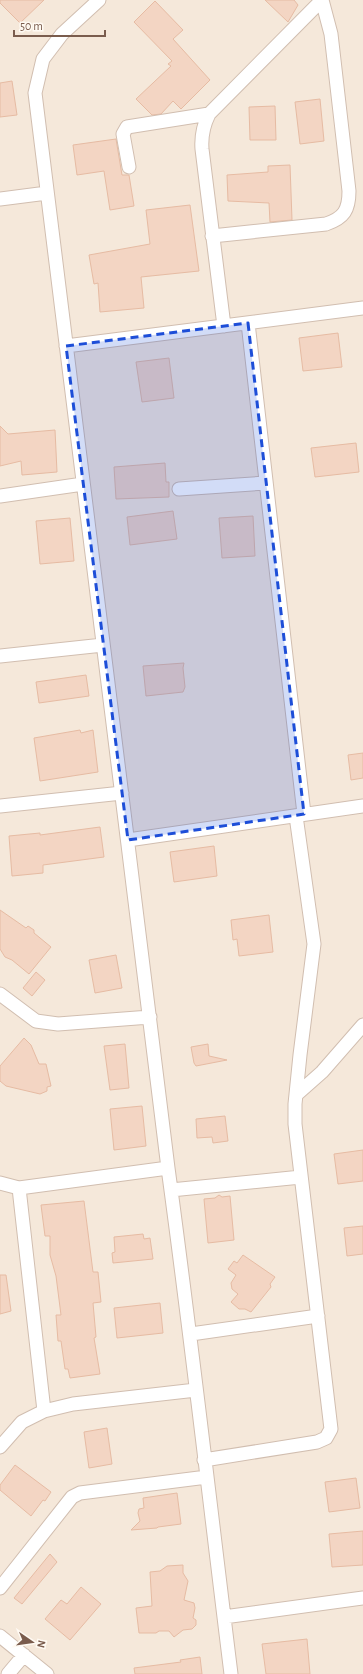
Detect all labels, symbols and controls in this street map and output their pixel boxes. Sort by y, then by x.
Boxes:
scale bar [14,12,105,38]
text: 50 m [20,20,43,32]
north arrow [12,1622,52,1662]
text: N [35,1639,47,1649]

